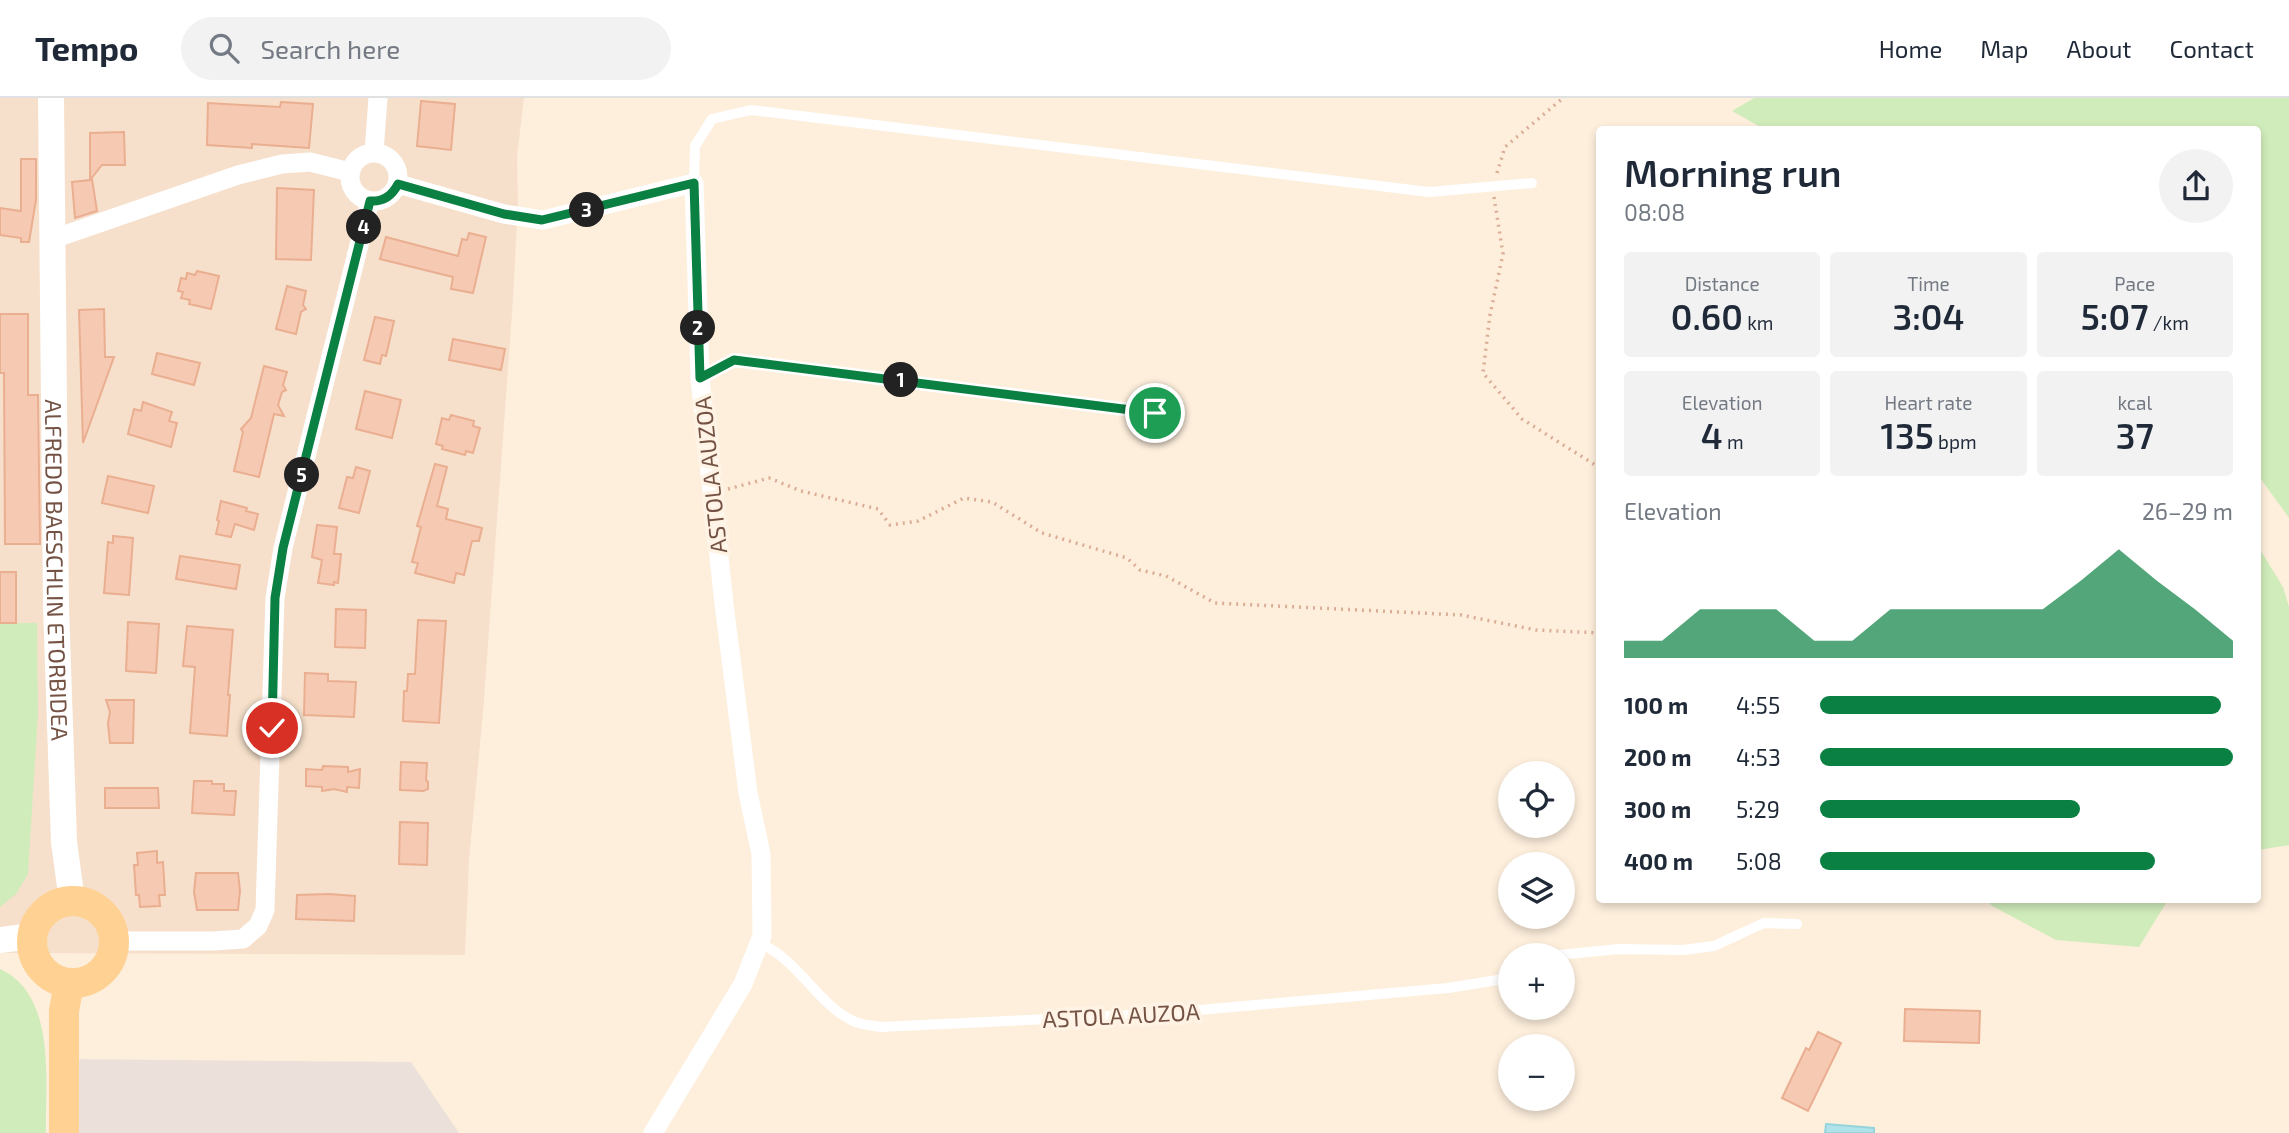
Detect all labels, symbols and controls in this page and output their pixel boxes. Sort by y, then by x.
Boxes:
search box [181,17,671,80]
text: Tempo [35,28,139,68]
icon: search [205,29,243,67]
text: Search here [261,33,400,64]
text: Home [1879,34,1942,63]
text: Map [1980,34,2028,63]
text: About [2066,34,2132,63]
text: Contact [2170,34,2254,63]
text: Morning run [1624,149,1842,195]
button: share [2159,149,2233,223]
pin: 3 [570,192,604,228]
text: 3 [581,198,592,221]
text: 08:08 [1624,198,1685,226]
pin: 4 [346,209,382,244]
text: 4 [357,215,370,238]
text: Distance [1685,272,1760,295]
text: Time [1907,272,1950,295]
text: Pace [2114,272,2155,295]
text: 0.60 [1671,295,1743,337]
text: 3:04 [1892,295,1964,337]
text: 5:07 [2081,295,2148,337]
pin: 2 [680,310,716,345]
text: km [1743,311,1773,334]
text: /km [2148,311,2189,334]
text: 2 [692,316,703,339]
pin: 1 [884,362,918,398]
text: 1 [896,368,905,391]
pin [1125,383,1185,443]
text: Elevation [1682,391,1762,414]
text: Heart rate [1885,391,1972,414]
text: kcal [2117,391,2152,414]
street label: ASTOLA AUZOA [688,394,732,555]
icon: arrive [1136,394,1174,432]
street label: ALFREDO BAESCHLIN ETORBIDEA [40,399,75,742]
text: 4 [1701,414,1723,456]
text: 135 [1880,414,1934,456]
text: 37 [2116,414,2154,456]
text: m [1723,430,1744,453]
text: bpm [1934,430,1977,453]
pin: 5 [284,458,320,492]
text: 5 [296,463,307,486]
text: Elevation [1624,497,1722,525]
text: 26–29 m [2142,497,2233,525]
text: 100 m [1624,691,1688,719]
text: 4:55 [1736,691,1780,719]
pin [242,698,302,758]
icon: check [253,709,291,747]
text: 200 m [1624,743,1692,771]
text: 4:53 [1736,743,1781,771]
map controls [1498,761,1575,1111]
button: locate [1498,761,1575,838]
text: 300 m [1624,795,1691,823]
text: 5:29 [1736,795,1780,823]
text: 400 m [1624,847,1693,875]
text: 5:08 [1736,847,1782,875]
button: layers [1498,852,1575,929]
button: + [1498,943,1575,1020]
street label: ASTOLA AUZOA [1041,997,1201,1033]
button: − [1498,1034,1575,1111]

